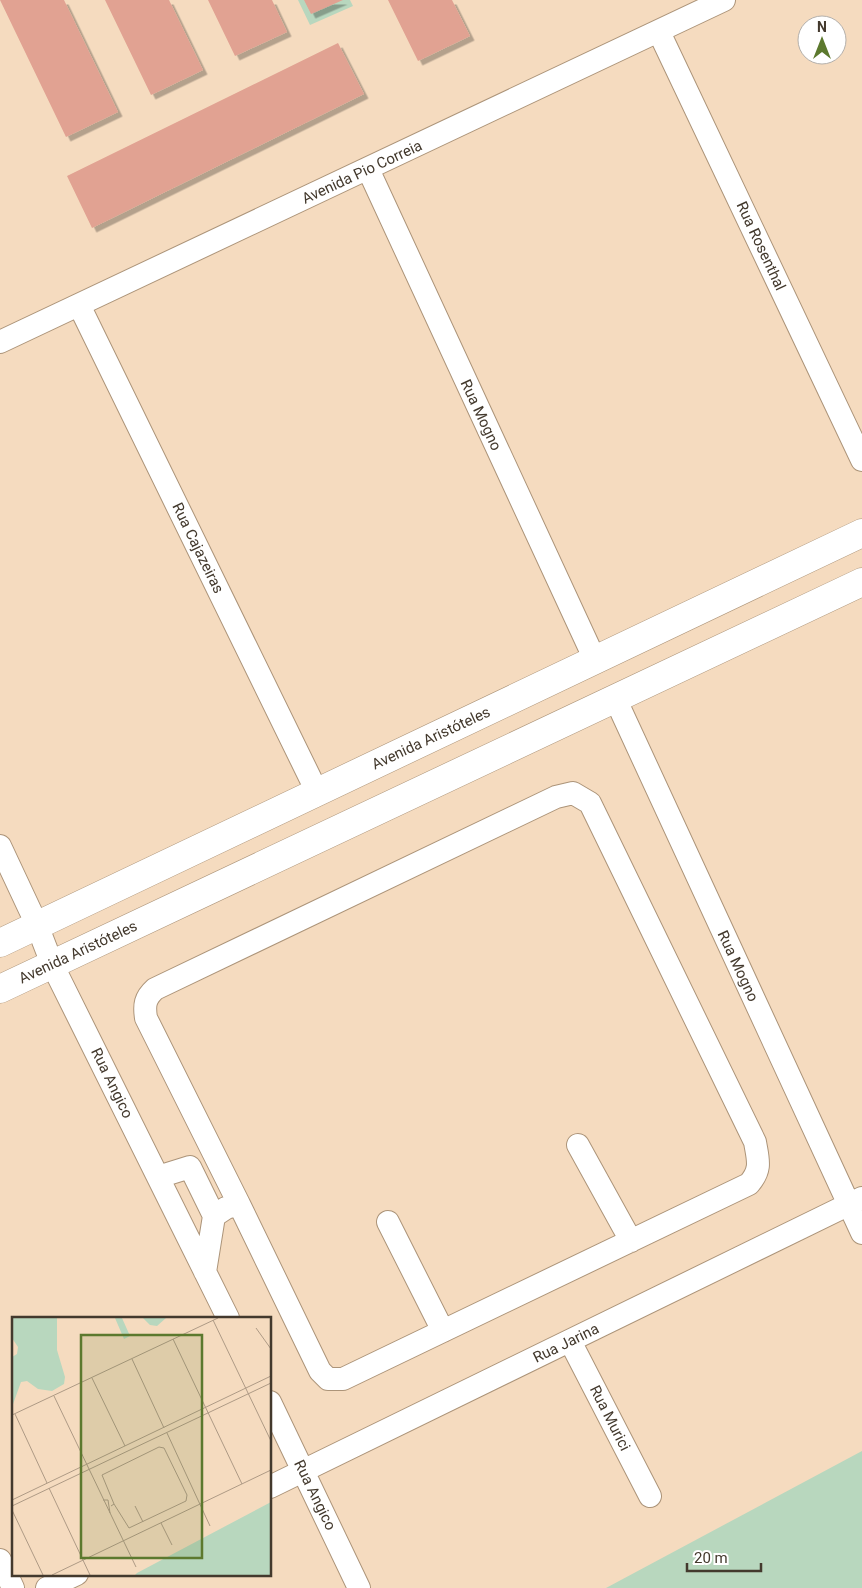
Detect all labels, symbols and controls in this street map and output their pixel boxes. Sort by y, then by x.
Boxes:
north arrow [797,15,847,65]
text: N [817,19,827,35]
street label: Avenida Pio Correia [299,136,425,208]
street label: Rua Rosenthal [733,199,789,293]
street label: Rua Mogno [457,377,505,453]
street label: Rua Cajazeiras [168,500,228,596]
street label: Avenida Aristóteles [369,703,493,773]
street label: Avenida Aristóteles [16,917,140,987]
street label: Rua Mogno [714,928,762,1004]
street label: Rua Angico [87,1045,137,1121]
inset map [12,1317,271,1576]
street label: Rua Jarina [530,1319,602,1367]
street label: Rua Murici [586,1382,634,1454]
street label: Rua Angico [290,1457,340,1533]
scale bar [687,1540,761,1572]
text: 20 m [694,1549,728,1567]

